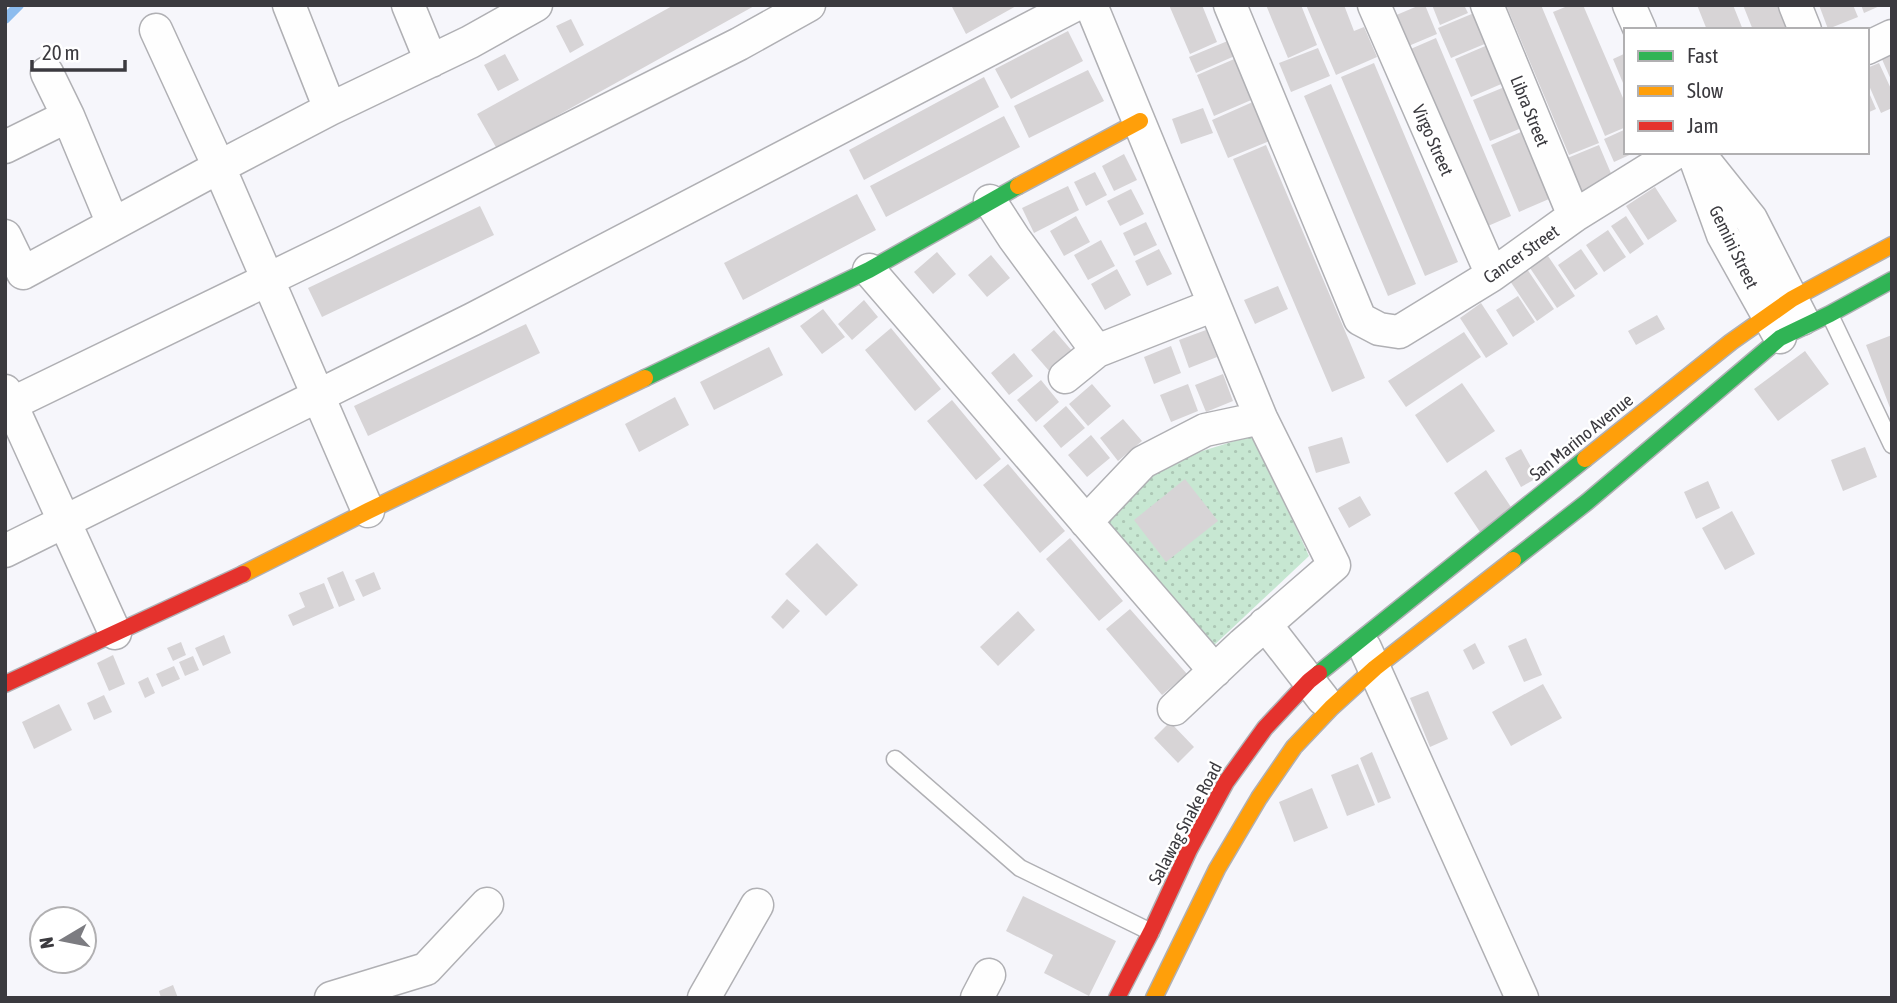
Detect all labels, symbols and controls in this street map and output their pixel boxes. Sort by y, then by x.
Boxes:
scale bar [32,28,124,72]
legend [1624,28,1869,154]
text: 20 m [42,40,80,64]
text: Fast [1687,43,1718,67]
street label: Libra Street [1506,72,1554,150]
text: Slow [1687,78,1724,102]
street label: Virgo Street [1408,101,1458,179]
text: Jam [1687,113,1719,137]
street label: Gemini Street [1705,202,1763,292]
street label: Cancer Street [1479,220,1563,288]
street label: San Marino Avenue [1525,389,1637,485]
street label: Salawag Snake Road [1144,758,1226,888]
north arrow [28,905,98,975]
text: N [34,936,58,950]

